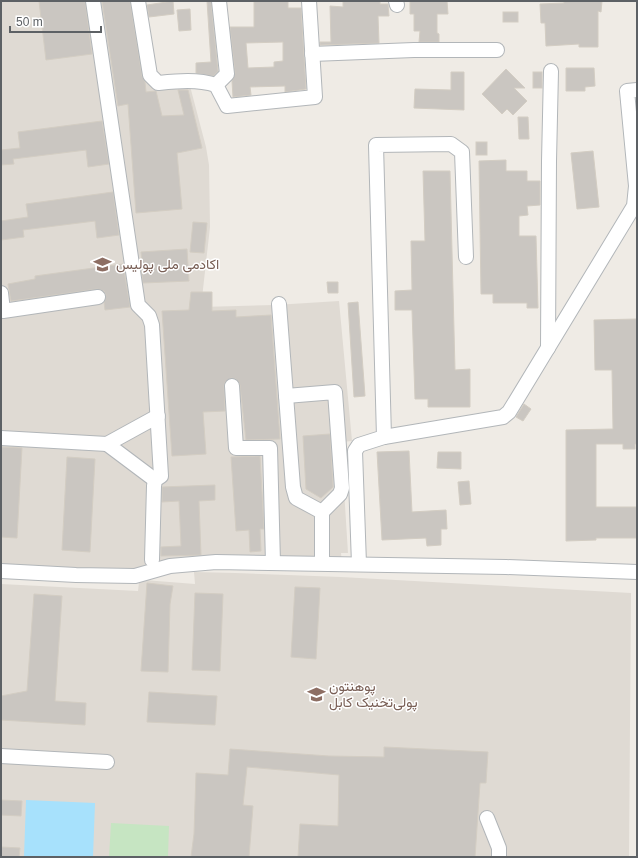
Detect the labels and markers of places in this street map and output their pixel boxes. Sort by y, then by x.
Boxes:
school or university icon: اکادمی ملی پولیس [93,254,113,274]
place label: اکادمی ملی پولیس [116,256,219,274]
place label: پوهنتون پولی‌تخنیک کابل [329,678,418,712]
school or university icon: پوهنتون پولی‌تخنیک کابل [306,684,326,704]

